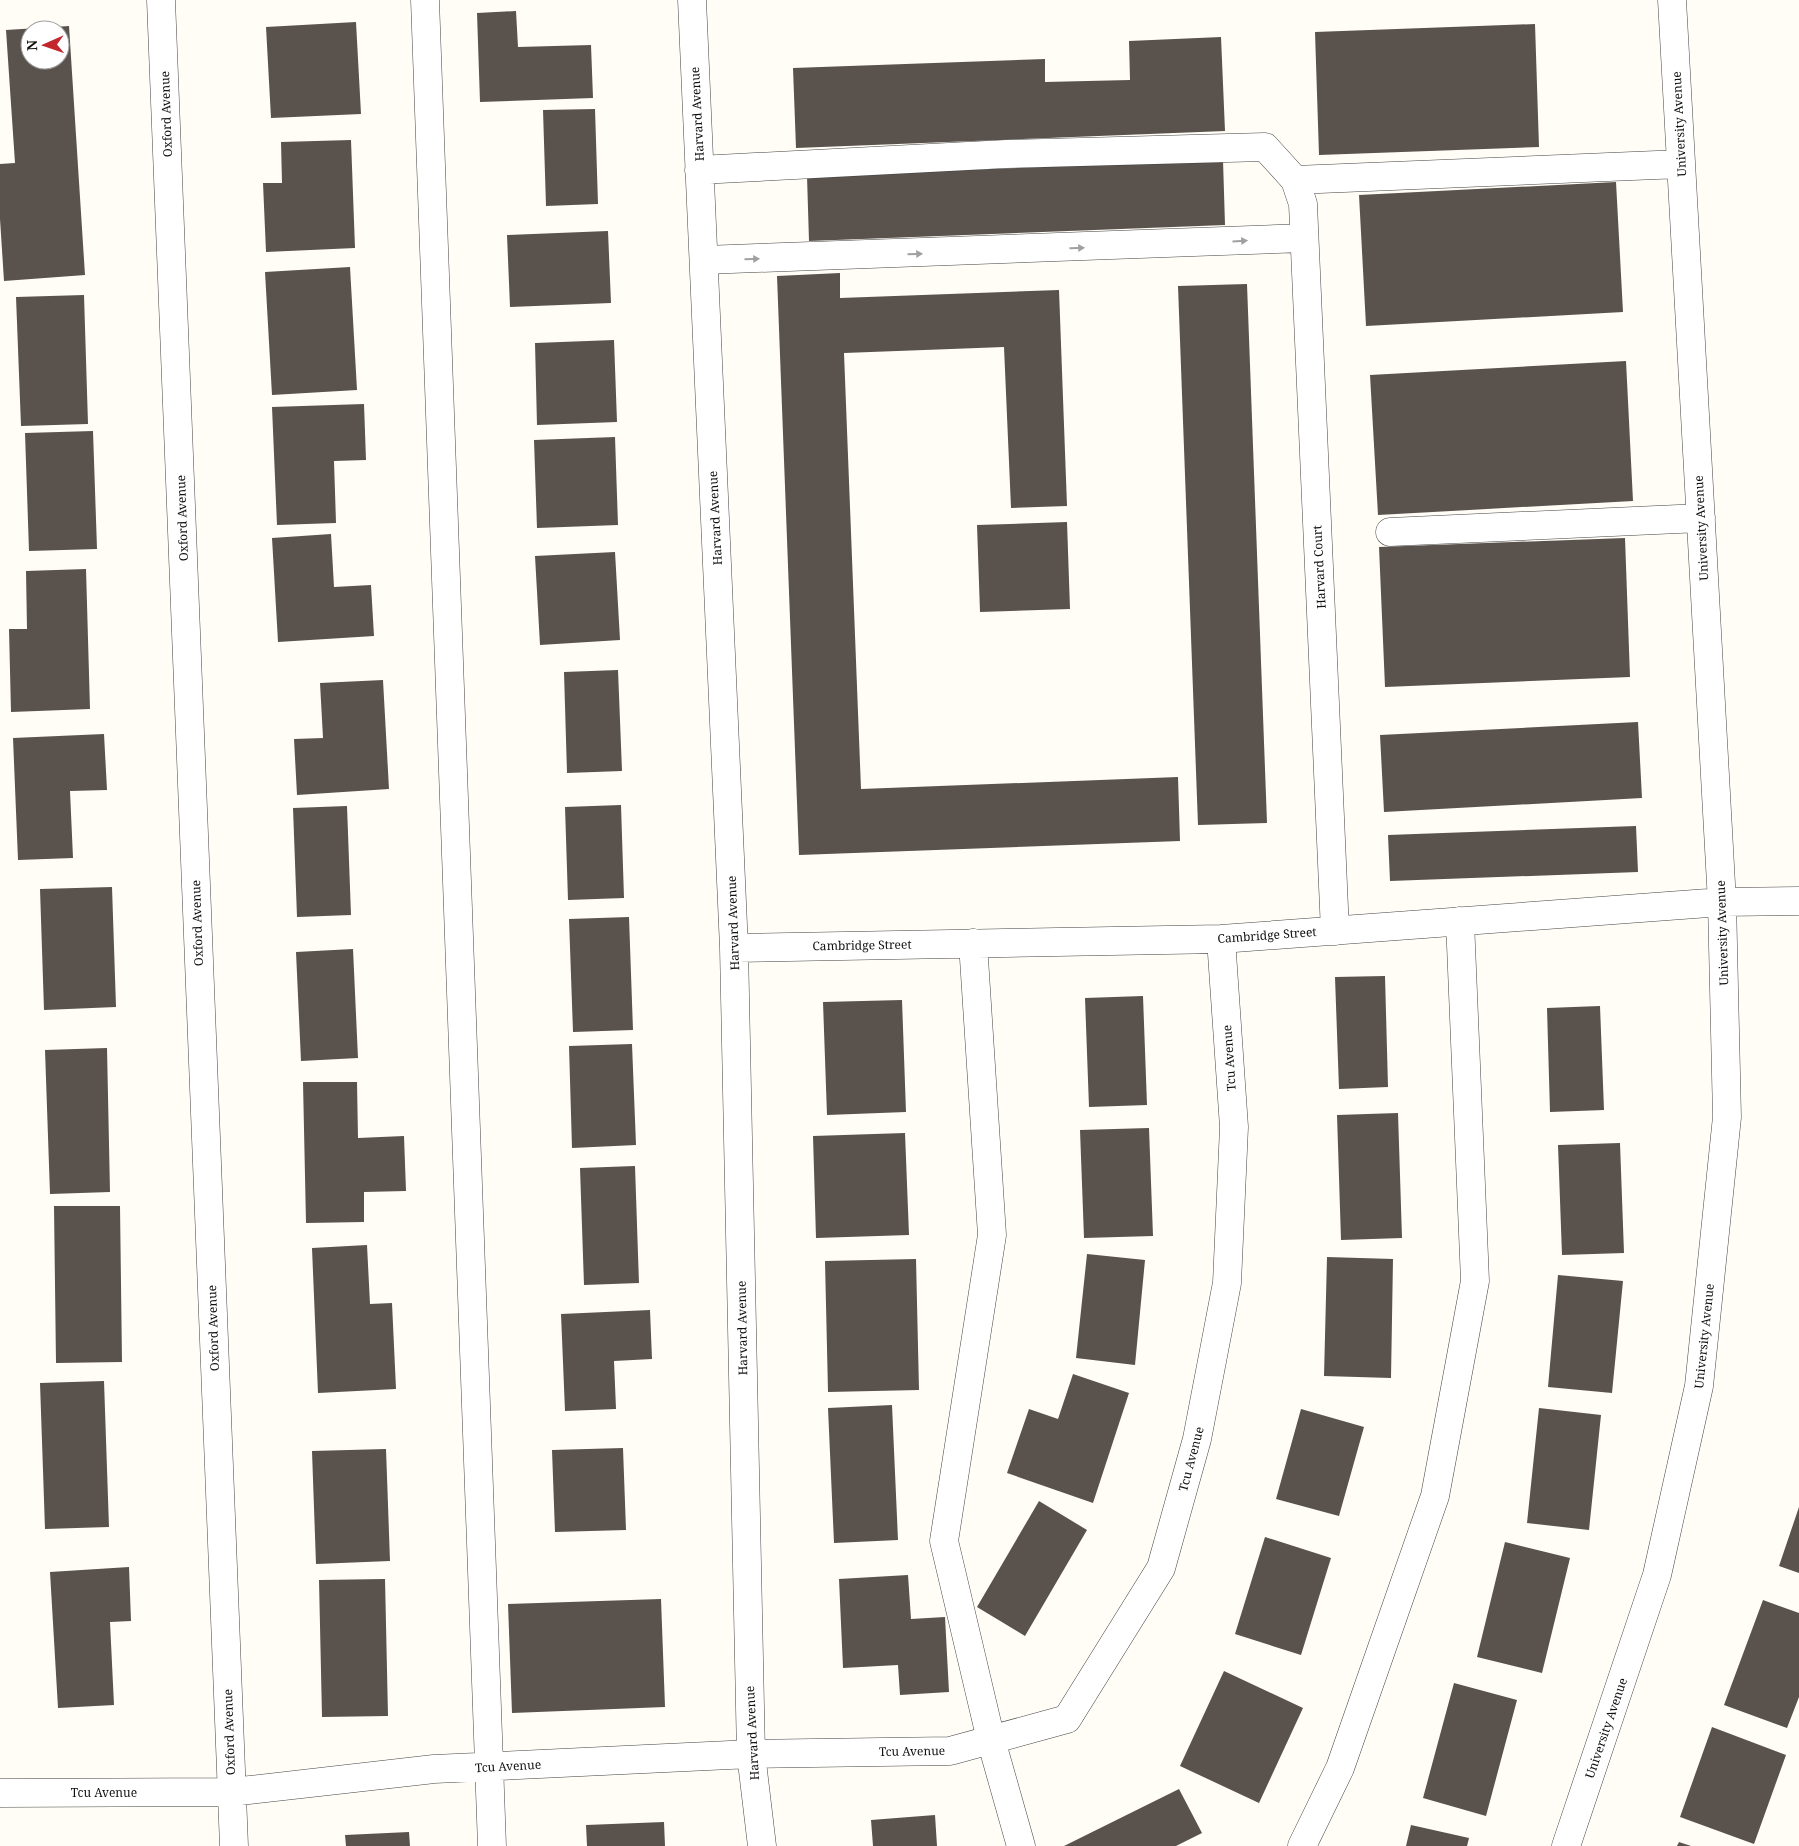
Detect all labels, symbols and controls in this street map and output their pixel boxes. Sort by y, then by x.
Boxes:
north arrow [20,20,70,70]
text: N [22,40,41,51]
street label: Harvard Avenue [686,66,708,162]
street label: Oxford Avenue [156,71,176,157]
street label: University Avenue [1668,71,1690,177]
one-way arrow [1232,237,1248,245]
one-way arrow [1069,244,1085,252]
one-way arrow [907,249,923,257]
one-way arrow [745,255,761,263]
street label: Harvard Avenue [704,470,726,566]
street label: Oxford Avenue [172,475,192,561]
street label: University Avenue [1690,475,1712,581]
street label: Harvard Court [1308,525,1330,609]
street label: Harvard Avenue [723,875,743,971]
street label: Oxford Avenue [187,880,207,966]
street label: University Avenue [1712,880,1732,986]
street label: Cambridge Street [1217,923,1317,947]
street label: Cambridge Street [812,936,912,954]
street label: Tcu Avenue [1218,1024,1240,1092]
street label: Harvard Avenue [733,1281,751,1375]
street label: University Avenue [1690,1283,1718,1389]
street label: Oxford Avenue [203,1285,223,1371]
street label: Tcu Avenue [1174,1425,1208,1493]
street label: University Avenue [1581,1675,1631,1781]
street label: Harvard Avenue [741,1685,763,1781]
street label: Oxford Avenue [219,1689,239,1775]
street label: Tcu Avenue [879,1742,945,1760]
street label: Tcu Avenue [474,1756,542,1776]
street label: Tcu Avenue [71,1784,137,1801]

